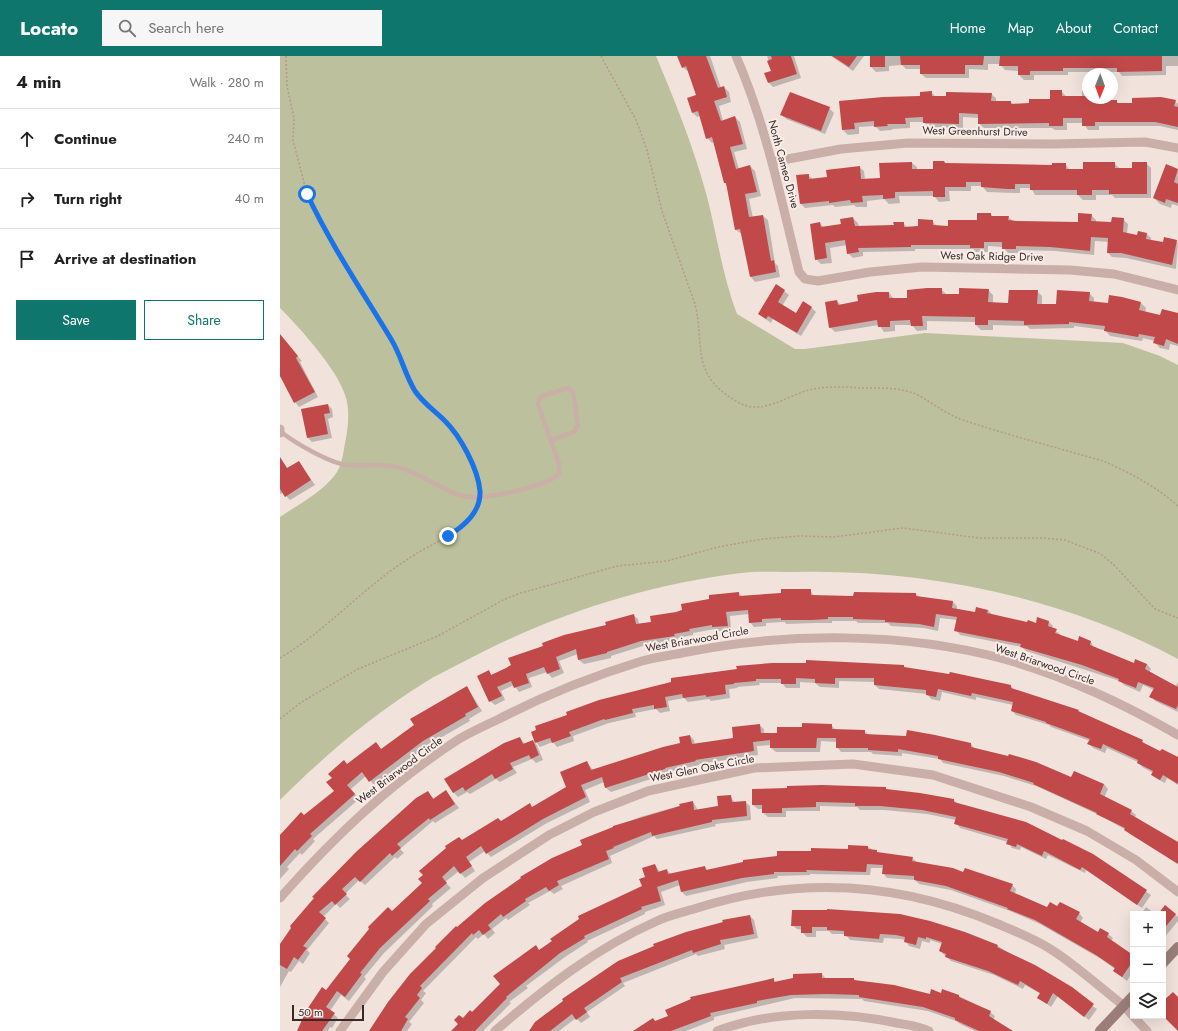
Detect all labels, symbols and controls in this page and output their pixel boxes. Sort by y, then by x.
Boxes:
search box [102,10,382,46]
text: Locato [20,15,78,42]
icon: search [116,17,138,39]
text: Search here [148,17,224,39]
text: Home [950,18,986,38]
text: Map [1008,18,1034,38]
text: About [1056,18,1091,38]
text: Contact [1113,18,1158,38]
north arrow [1082,68,1118,104]
text: 4 min [16,70,61,94]
text: Walk · 280 m [189,73,264,92]
street label: North Cameo Drive [765,118,804,210]
street label: West Greenhurst Drive [922,122,1028,140]
icon: ahead [16,128,38,150]
text: Continue [54,128,117,150]
text: 240 m [227,129,264,148]
route start [298,185,316,203]
icon: right [16,188,38,210]
text: Turn right [54,188,122,210]
text: 40 m [235,189,264,208]
street label: West Oak Ridge Drive [940,247,1044,265]
icon: arrive [16,248,38,270]
text: Arrive at destination [54,248,196,270]
button: Save [16,300,136,340]
button: Share [144,300,264,340]
route end [439,527,457,545]
street label: West Briarwood Circle [644,622,750,656]
street label: West Briarwood Circle [993,639,1097,689]
street label: West Briarwood Circle [352,732,446,808]
street label: West Glen Oaks Circle [649,750,756,786]
map controls [1130,911,1166,1019]
button: + [1130,911,1166,947]
button: − [1130,947,1166,983]
button: layers [1130,983,1166,1019]
scale bar [292,1003,364,1022]
text: 50 m [298,1004,323,1020]

